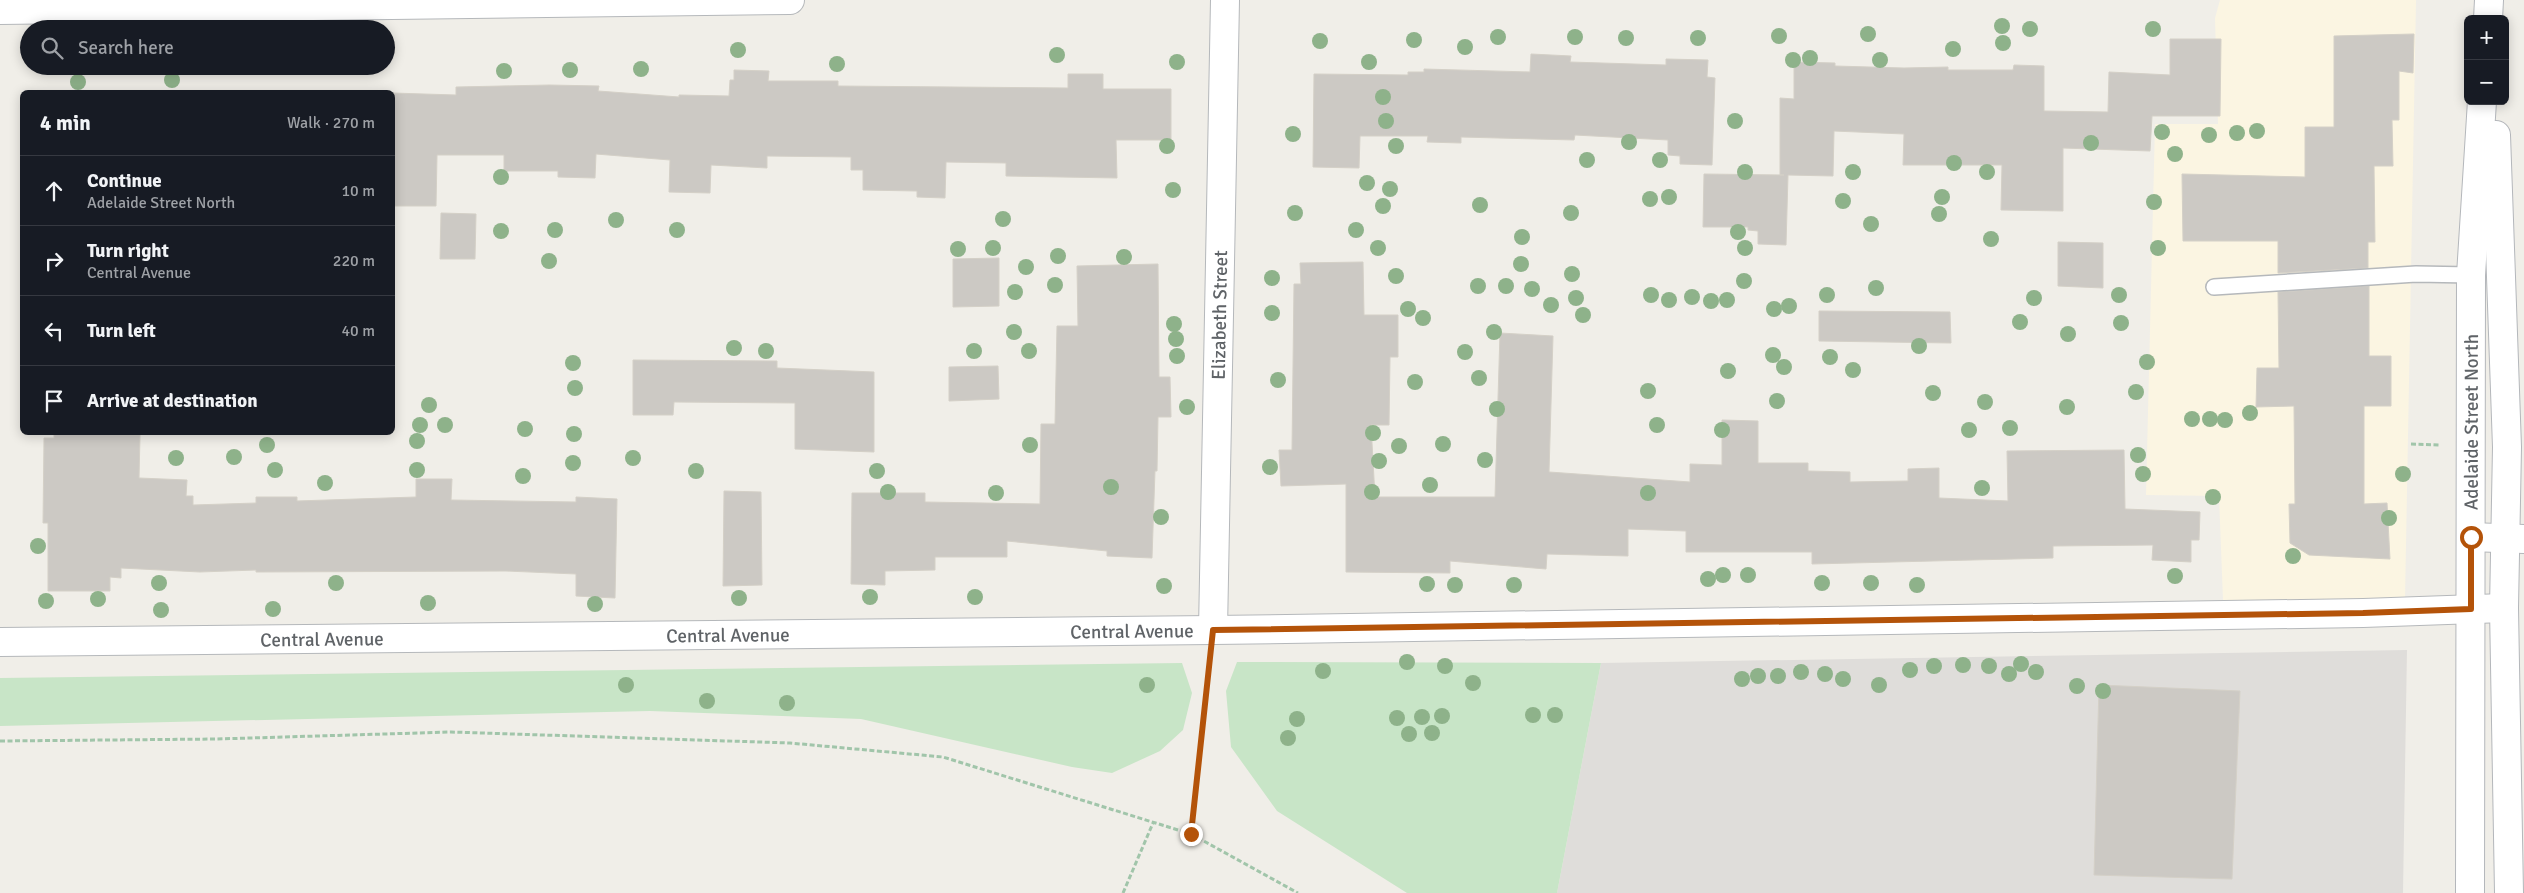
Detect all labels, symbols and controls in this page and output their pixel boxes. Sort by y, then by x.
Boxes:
map controls [2464,15,2509,105]
button: + [2464,15,2509,60]
search box [20,20,395,75]
icon: search [38,34,66,62]
text: Search here [78,36,174,60]
button: − [2464,60,2509,105]
text: 4 min [40,110,91,136]
text: Walk · 270 m [287,113,375,133]
text: Continue [87,169,162,193]
icon: ahead [40,177,68,205]
text: 10 m [341,181,375,201]
text: Adelaide Street North [87,193,235,213]
text: Turn right [87,239,169,263]
icon: right [40,247,68,275]
street label: Elizabeth Street [1207,250,1233,380]
text: 220 m [333,251,375,271]
text: Central Avenue [87,263,191,283]
icon: left [40,317,68,345]
text: Turn left [87,319,156,343]
text: 40 m [341,321,375,341]
street label: Adelaide Street North [2460,334,2484,510]
icon: arrive [40,387,68,415]
text: Arrive at destination [87,389,258,413]
route start [2460,526,2483,549]
street label: Central Avenue [1070,619,1194,644]
street label: Central Avenue [666,623,790,648]
street label: Central Avenue [260,627,384,652]
route end [1180,823,1203,846]

